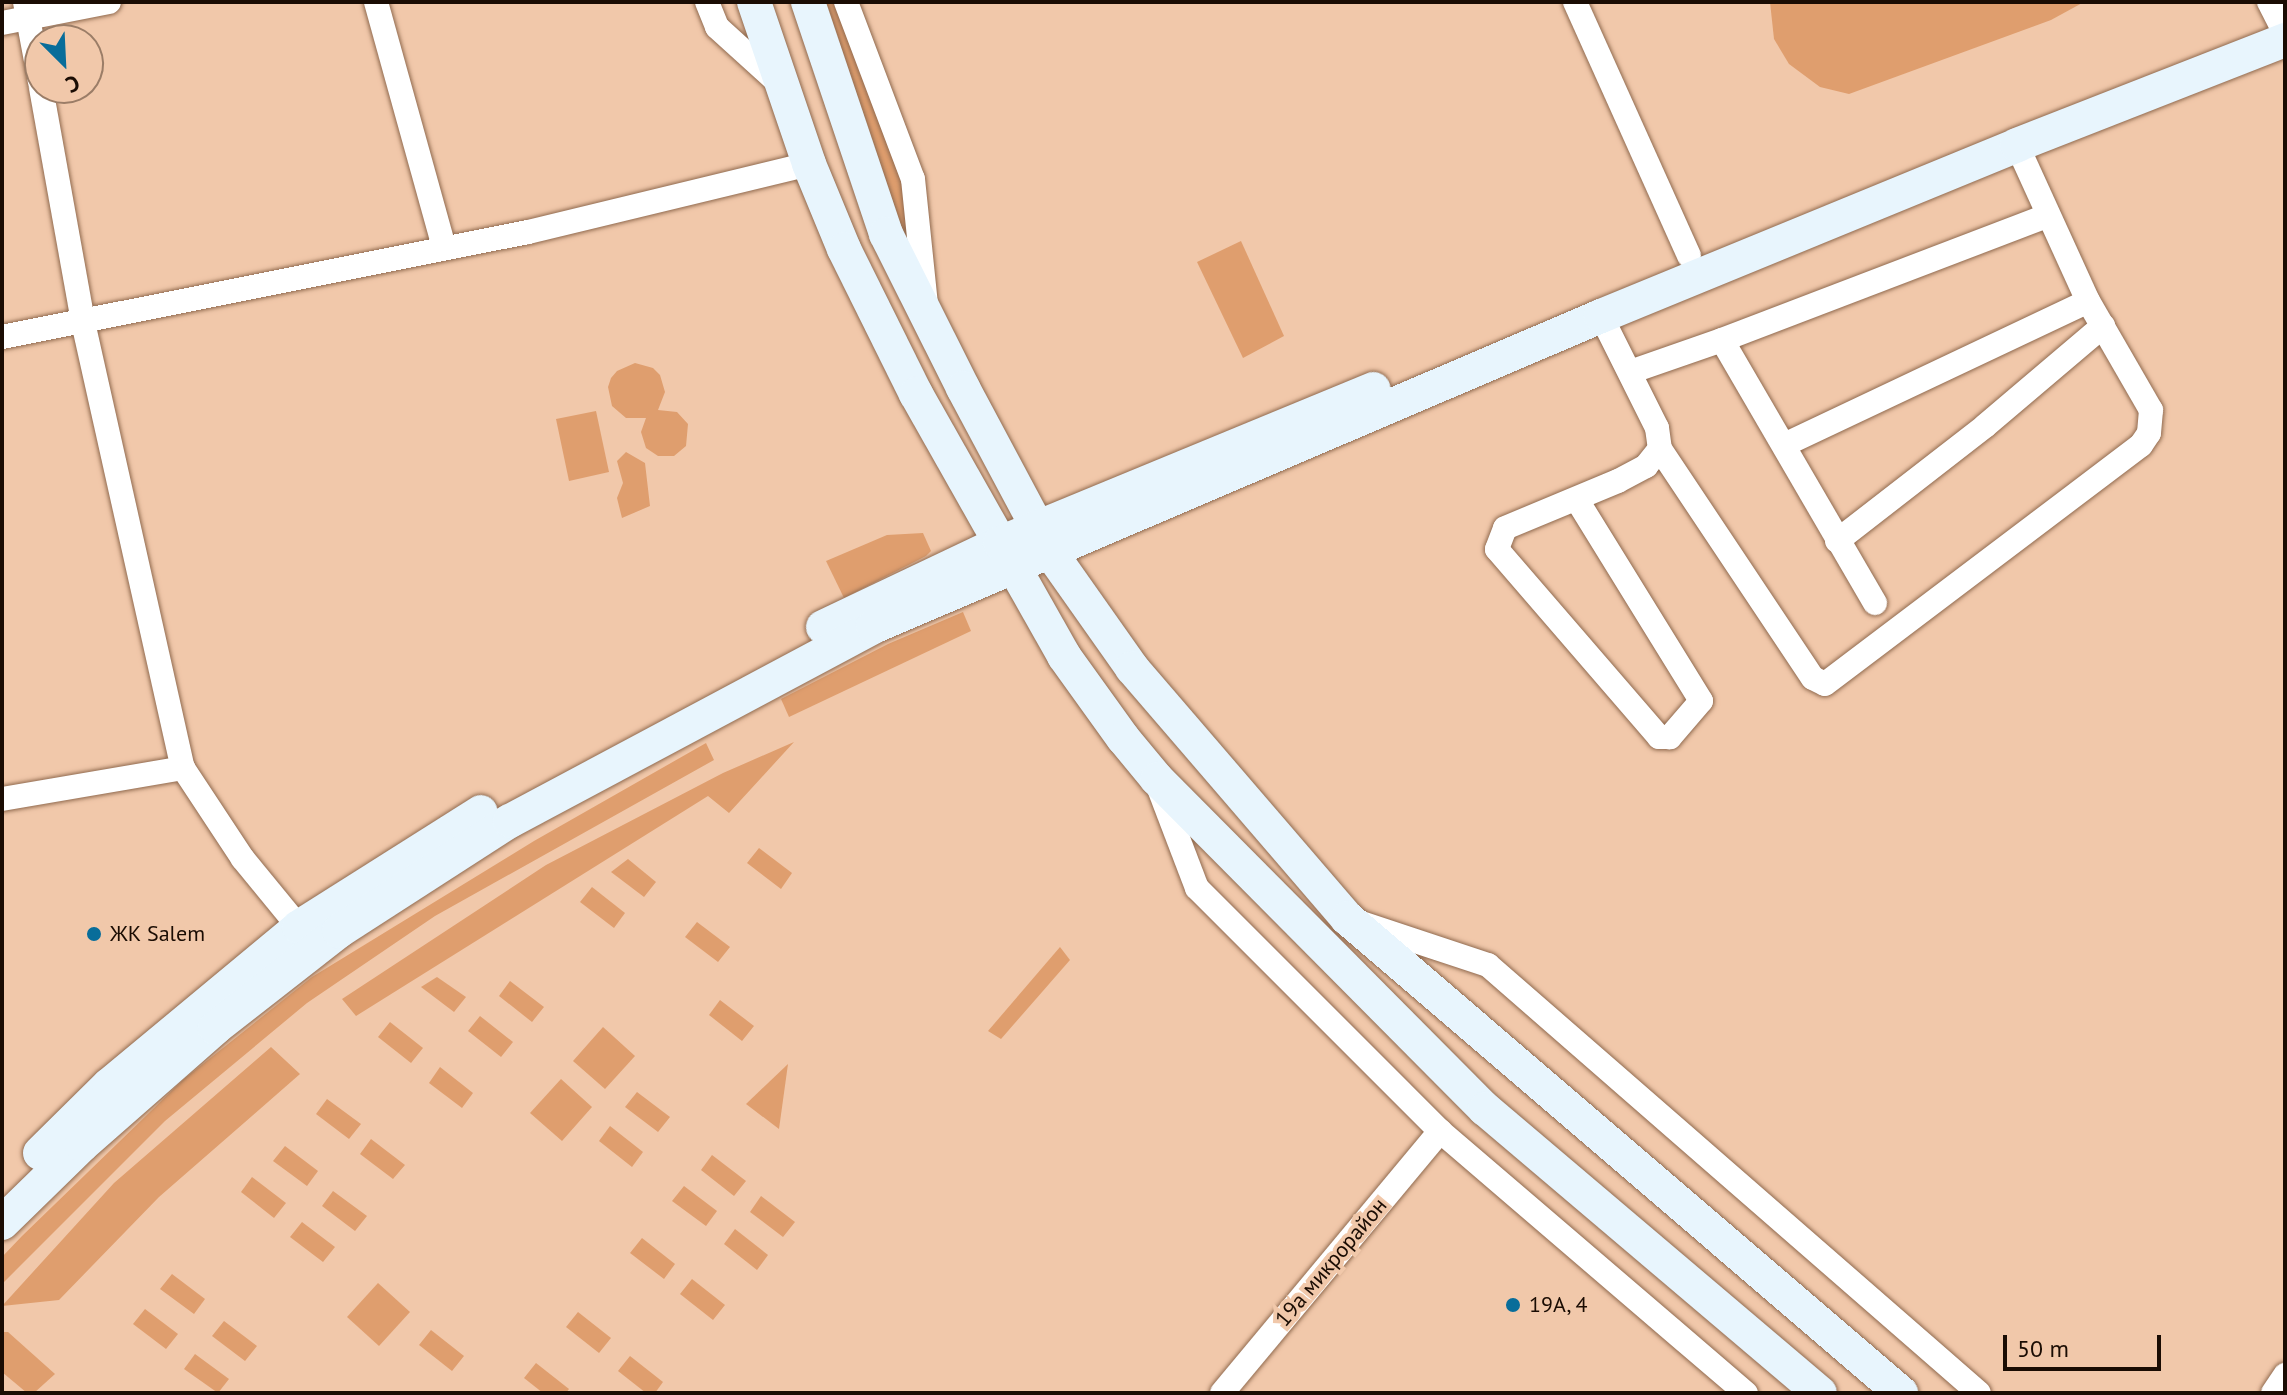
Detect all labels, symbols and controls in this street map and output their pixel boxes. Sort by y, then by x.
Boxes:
north arrow [24,24,104,104]
text: С [62,69,84,99]
place label: ЖК Salem [110,921,205,947]
marker: ЖК Salem [85,925,103,943]
street label: 19а микрорайон [1270,1192,1392,1332]
place label: 19А, 4 [1529,1292,1589,1318]
marker: 19А, 4 [1504,1296,1522,1314]
scale bar [2007,1319,2165,1369]
text: 50 m [2017,1333,2069,1364]

